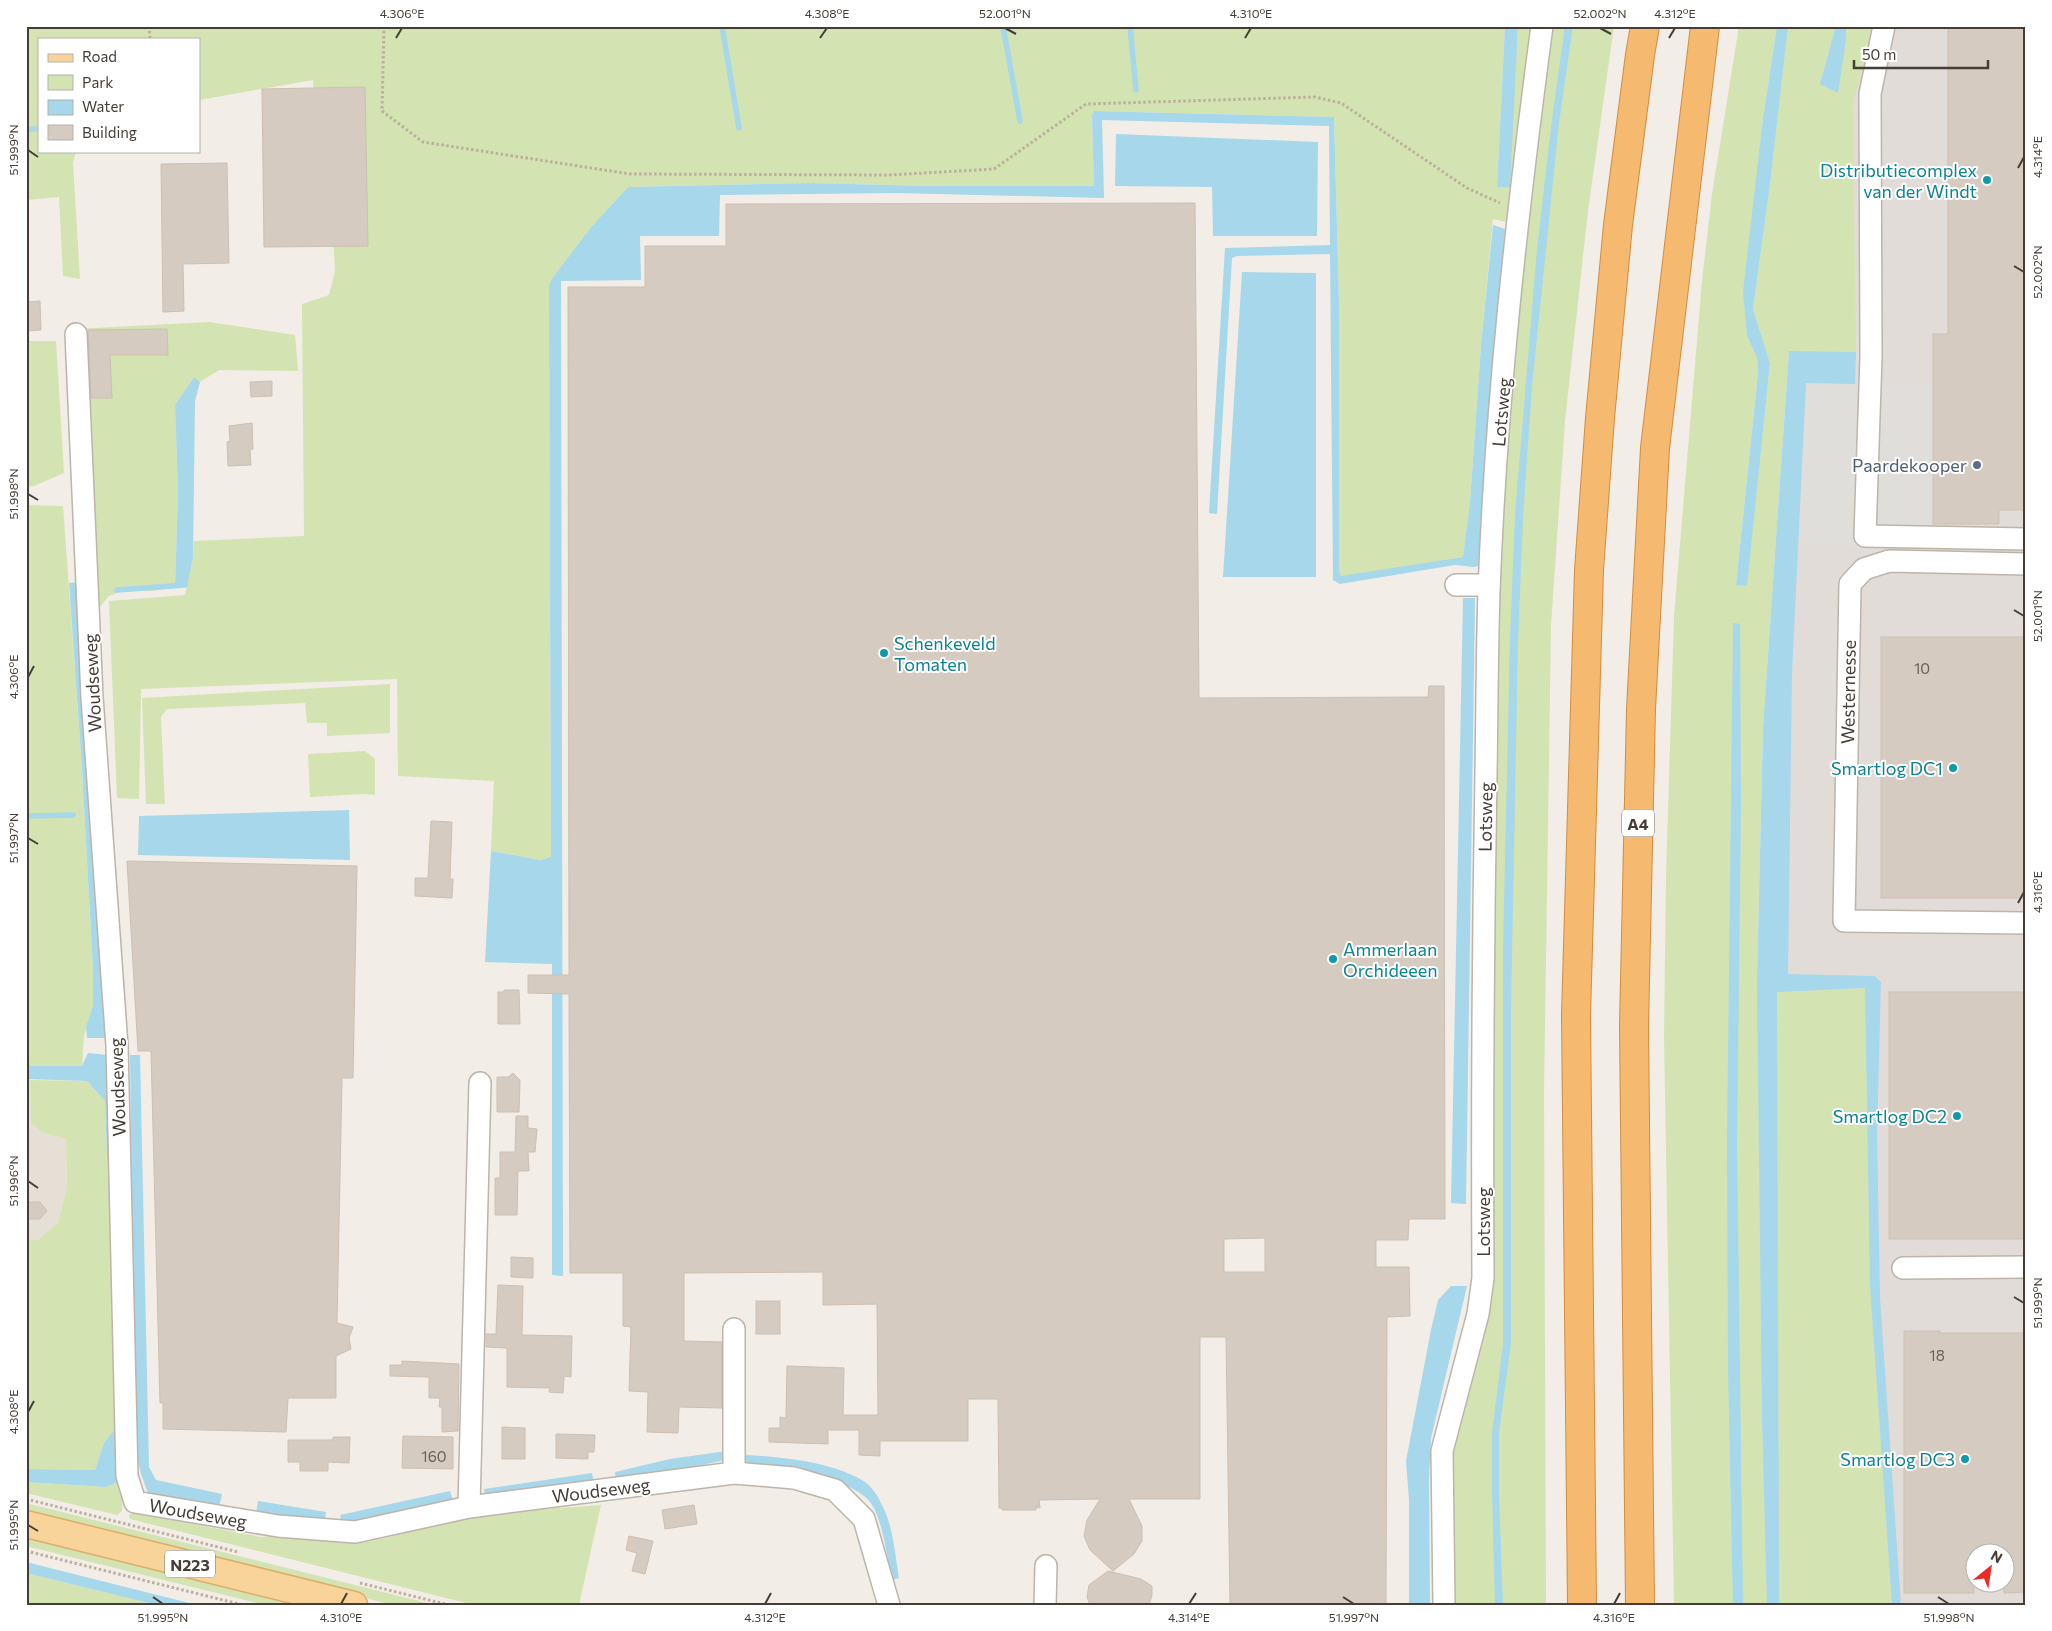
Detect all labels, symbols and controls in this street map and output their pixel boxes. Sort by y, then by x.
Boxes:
text: 4.306°E [380,6,424,20]
text: 4.308°E [805,6,849,20]
text: 52.001°N [979,6,1031,20]
text: 4.310°E [1230,6,1272,20]
text: 52.002°N [1573,6,1627,20]
text: 4.312°E [1654,6,1696,20]
legend [38,38,200,152]
scale bar [1854,38,1988,70]
text: 50 m [1862,45,1896,63]
text: Road [82,47,117,65]
text: Park [82,73,113,91]
text: Water [82,97,124,115]
text: Building [82,123,137,141]
text: 51.999°N [6,124,20,176]
text: 4.314°E [2030,136,2044,178]
place label: Distributiecomplex van der Windt [1820,159,1977,202]
marker: Distributiecomplex van der Windt [1981,174,1993,186]
text: 52.002°N [2030,245,2044,299]
street label: Lotsweg [1487,376,1515,448]
place label: Paardekooper [1852,454,1967,476]
marker: Paardekooper [1971,459,1983,471]
text: 51.998°N [6,468,20,520]
text: 52.001°N [2030,590,2044,642]
place label: Schenkeveld Tomaten [894,632,996,675]
street label: Woudseweg [78,633,106,733]
street label: Westernesse [1836,640,1860,744]
marker: Schenkeveld Tomaten [878,647,890,659]
text: 4.306°E [6,655,20,699]
house number: 10 [1914,659,1930,677]
place label: Smartlog DC1 [1831,757,1943,779]
marker: Smartlog DC1 [1947,762,1959,774]
street label: Lotsweg [1473,782,1497,852]
road number: A4 [1622,810,1654,836]
text: 51.997°N [6,813,20,863]
text: 4.316°E [2030,871,2044,913]
place label: Ammerlaan Orchideeen [1343,938,1438,981]
marker: Ammerlaan Orchideeen [1327,953,1339,965]
street label: Woudseweg [104,1037,130,1137]
place label: Smartlog DC2 [1833,1105,1947,1127]
marker: Smartlog DC2 [1951,1110,1963,1122]
text: 51.996°N [6,1155,20,1207]
street label: Lotsweg [1472,1187,1494,1257]
text: 51.999°N [2030,1277,2044,1329]
house number: 18 [1929,1346,1945,1364]
text: 4.308°E [6,1390,20,1434]
house number: 160 [421,1447,447,1465]
place label: Smartlog DC3 [1840,1448,1955,1470]
marker: Smartlog DC3 [1959,1453,1971,1465]
street label: Woudseweg [550,1473,652,1507]
street label: Woudseweg [147,1494,249,1532]
text: 51.995°N [6,1500,20,1550]
north arrow [1964,1544,2014,1594]
text: N [1988,1546,2006,1566]
road number: N223 [165,1550,215,1578]
text: 51.995°N [138,1610,188,1624]
text: 4.310°E [320,1610,362,1624]
text: 4.312°E [744,1610,786,1624]
text: 4.314°E [1168,1610,1210,1624]
text: 51.997°N [1329,1610,1379,1624]
text: 4.316°E [1593,1610,1635,1624]
text: 51.998°N [1923,1610,1975,1624]

